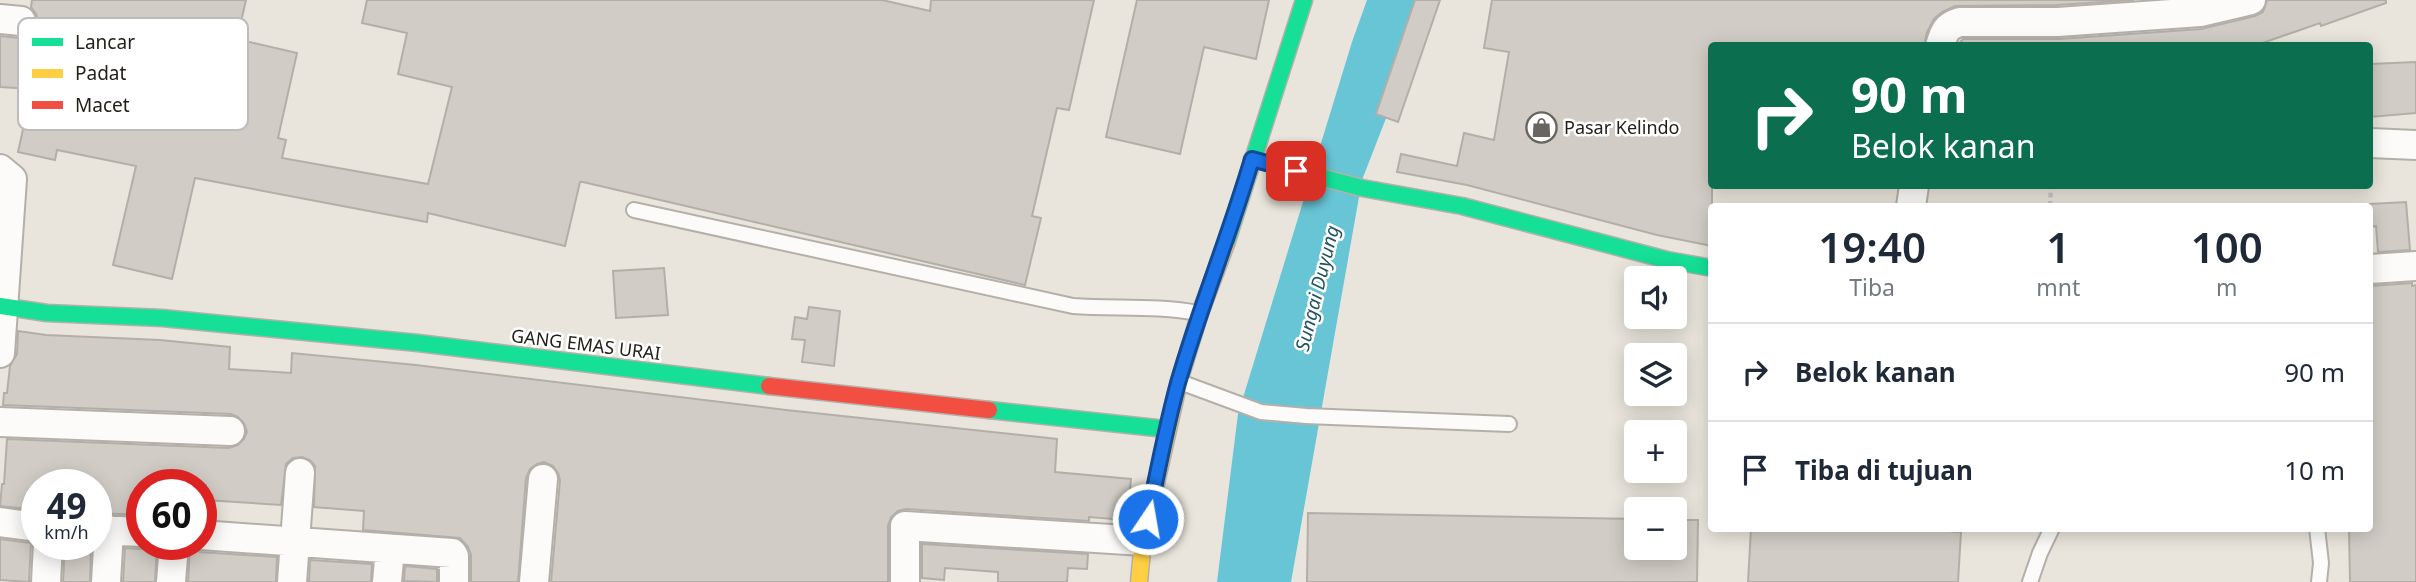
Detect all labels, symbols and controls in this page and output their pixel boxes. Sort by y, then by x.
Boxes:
legend [18,18,248,130]
text: Lancar [75,29,135,55]
text: Padat [75,60,126,86]
text: 90 m [1851,61,1968,127]
icon: right [1736,70,1827,161]
text: Macet [75,92,130,118]
shop icon: Pasar Kelindo [1524,110,1558,144]
place label: Pasar Kelindo [1564,115,1680,139]
text: Belok kanan [1851,124,2035,167]
pin [1266,141,1326,201]
icon: arrive [1277,152,1315,190]
text: 19:40 [1818,218,1926,275]
text: 1 [2046,218,2070,275]
text: 100 [2191,218,2263,275]
water label: Sungai Duyung [1289,222,1345,354]
map controls [1624,266,1687,560]
button: sound [1624,266,1687,329]
text: Tiba [1849,271,1895,303]
text: mnt [2036,271,2080,303]
text: m [2216,271,2237,303]
street label: GANG EMAS URAI [510,323,662,365]
button: layers [1624,343,1687,406]
icon: right [1736,353,1774,391]
text: Belok kanan [1795,354,1956,390]
text: 90 m [2284,354,2345,390]
button: + [1624,420,1687,483]
icon: arrive [1736,451,1774,489]
text: Tiba di tujuan [1795,452,1973,488]
text: 10 m [2284,452,2345,488]
speed limit sign: 60 [126,469,217,560]
text: 49 [46,482,87,529]
position arrow [1111,482,1185,556]
button: − [1624,497,1687,560]
text: km/h [44,520,89,544]

